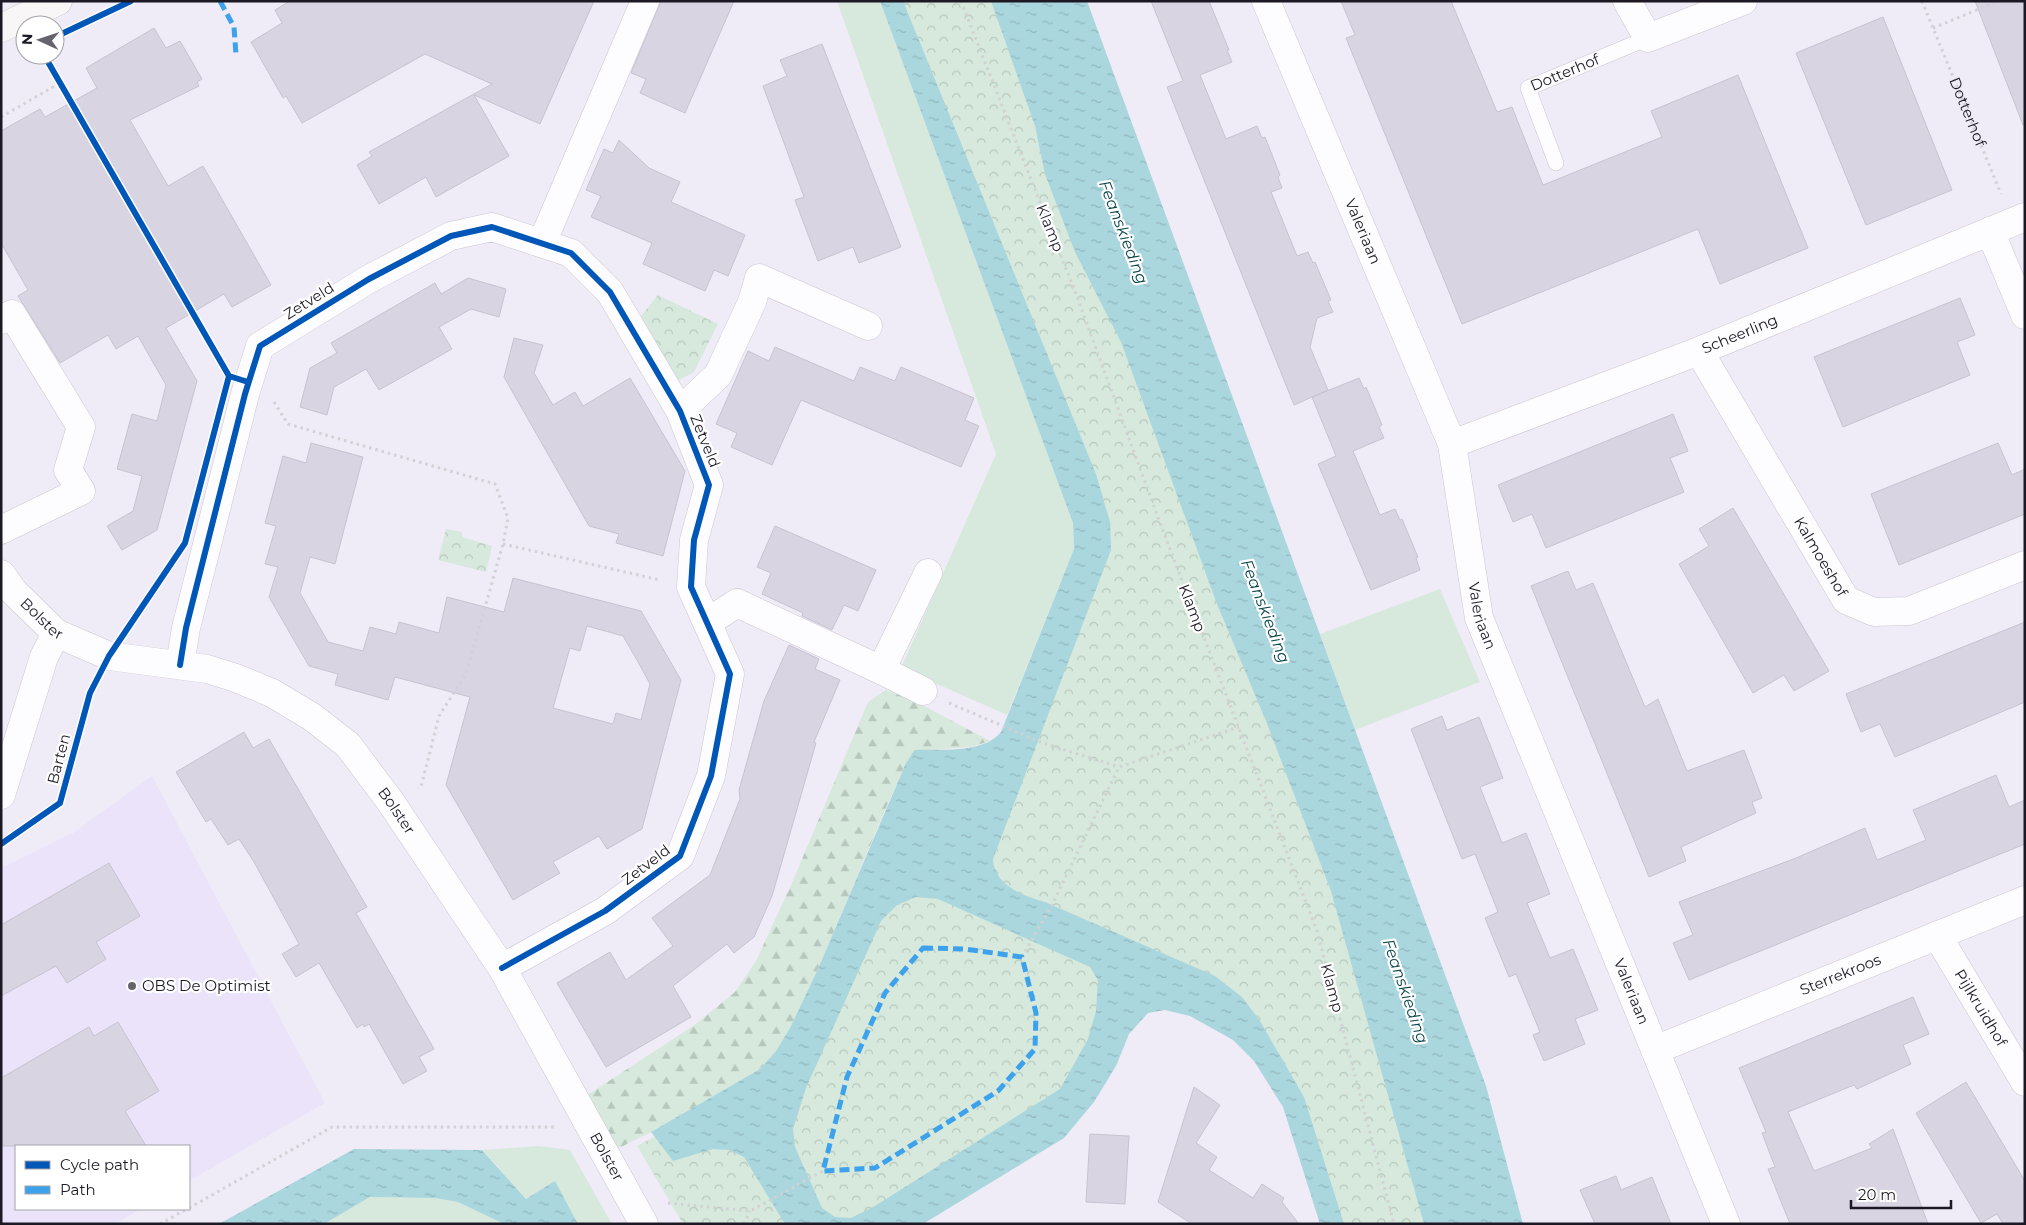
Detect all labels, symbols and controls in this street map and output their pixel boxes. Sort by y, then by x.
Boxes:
north arrow [15,15,65,65]
text: N [18,33,36,45]
street label: Dotterhof [1527,49,1603,95]
street label: Dotterhof [1945,74,1991,150]
water label: Feanskieding [1095,178,1152,287]
street label: Valeriaan [1341,196,1385,267]
street label: Klamp [1032,201,1069,254]
street label: Zetveld [280,278,337,323]
street label: Scheerling [1699,310,1780,358]
street label: Zetveld [686,411,725,470]
street label: Kalmoeshof [1790,513,1852,601]
water label: Feanskieding [1237,557,1294,666]
street label: Klamp [1175,581,1210,634]
street label: Valeriaan [1465,581,1501,652]
street label: Bolster [17,593,66,644]
street label: Barten [43,732,74,786]
street label: Bolster [374,783,420,838]
street label: Zetveld [618,840,674,889]
water label: Feanskieding [1379,936,1432,1046]
street label: Sterrekroos [1797,949,1883,999]
street label: Valeriaan [1610,956,1654,1027]
street label: Klamp [1317,961,1348,1014]
street label: Pijlkruidhof [1951,966,2012,1051]
place label: OBS De Optimist [142,976,271,995]
marker: OBS De Optimist [126,980,138,992]
street label: Bolster [586,1129,628,1184]
legend [15,1145,190,1210]
text: Cycle path [60,1155,139,1174]
scale bar [1851,1178,1951,1210]
text: Path [60,1180,96,1199]
text: 20 m [1858,1185,1896,1204]

